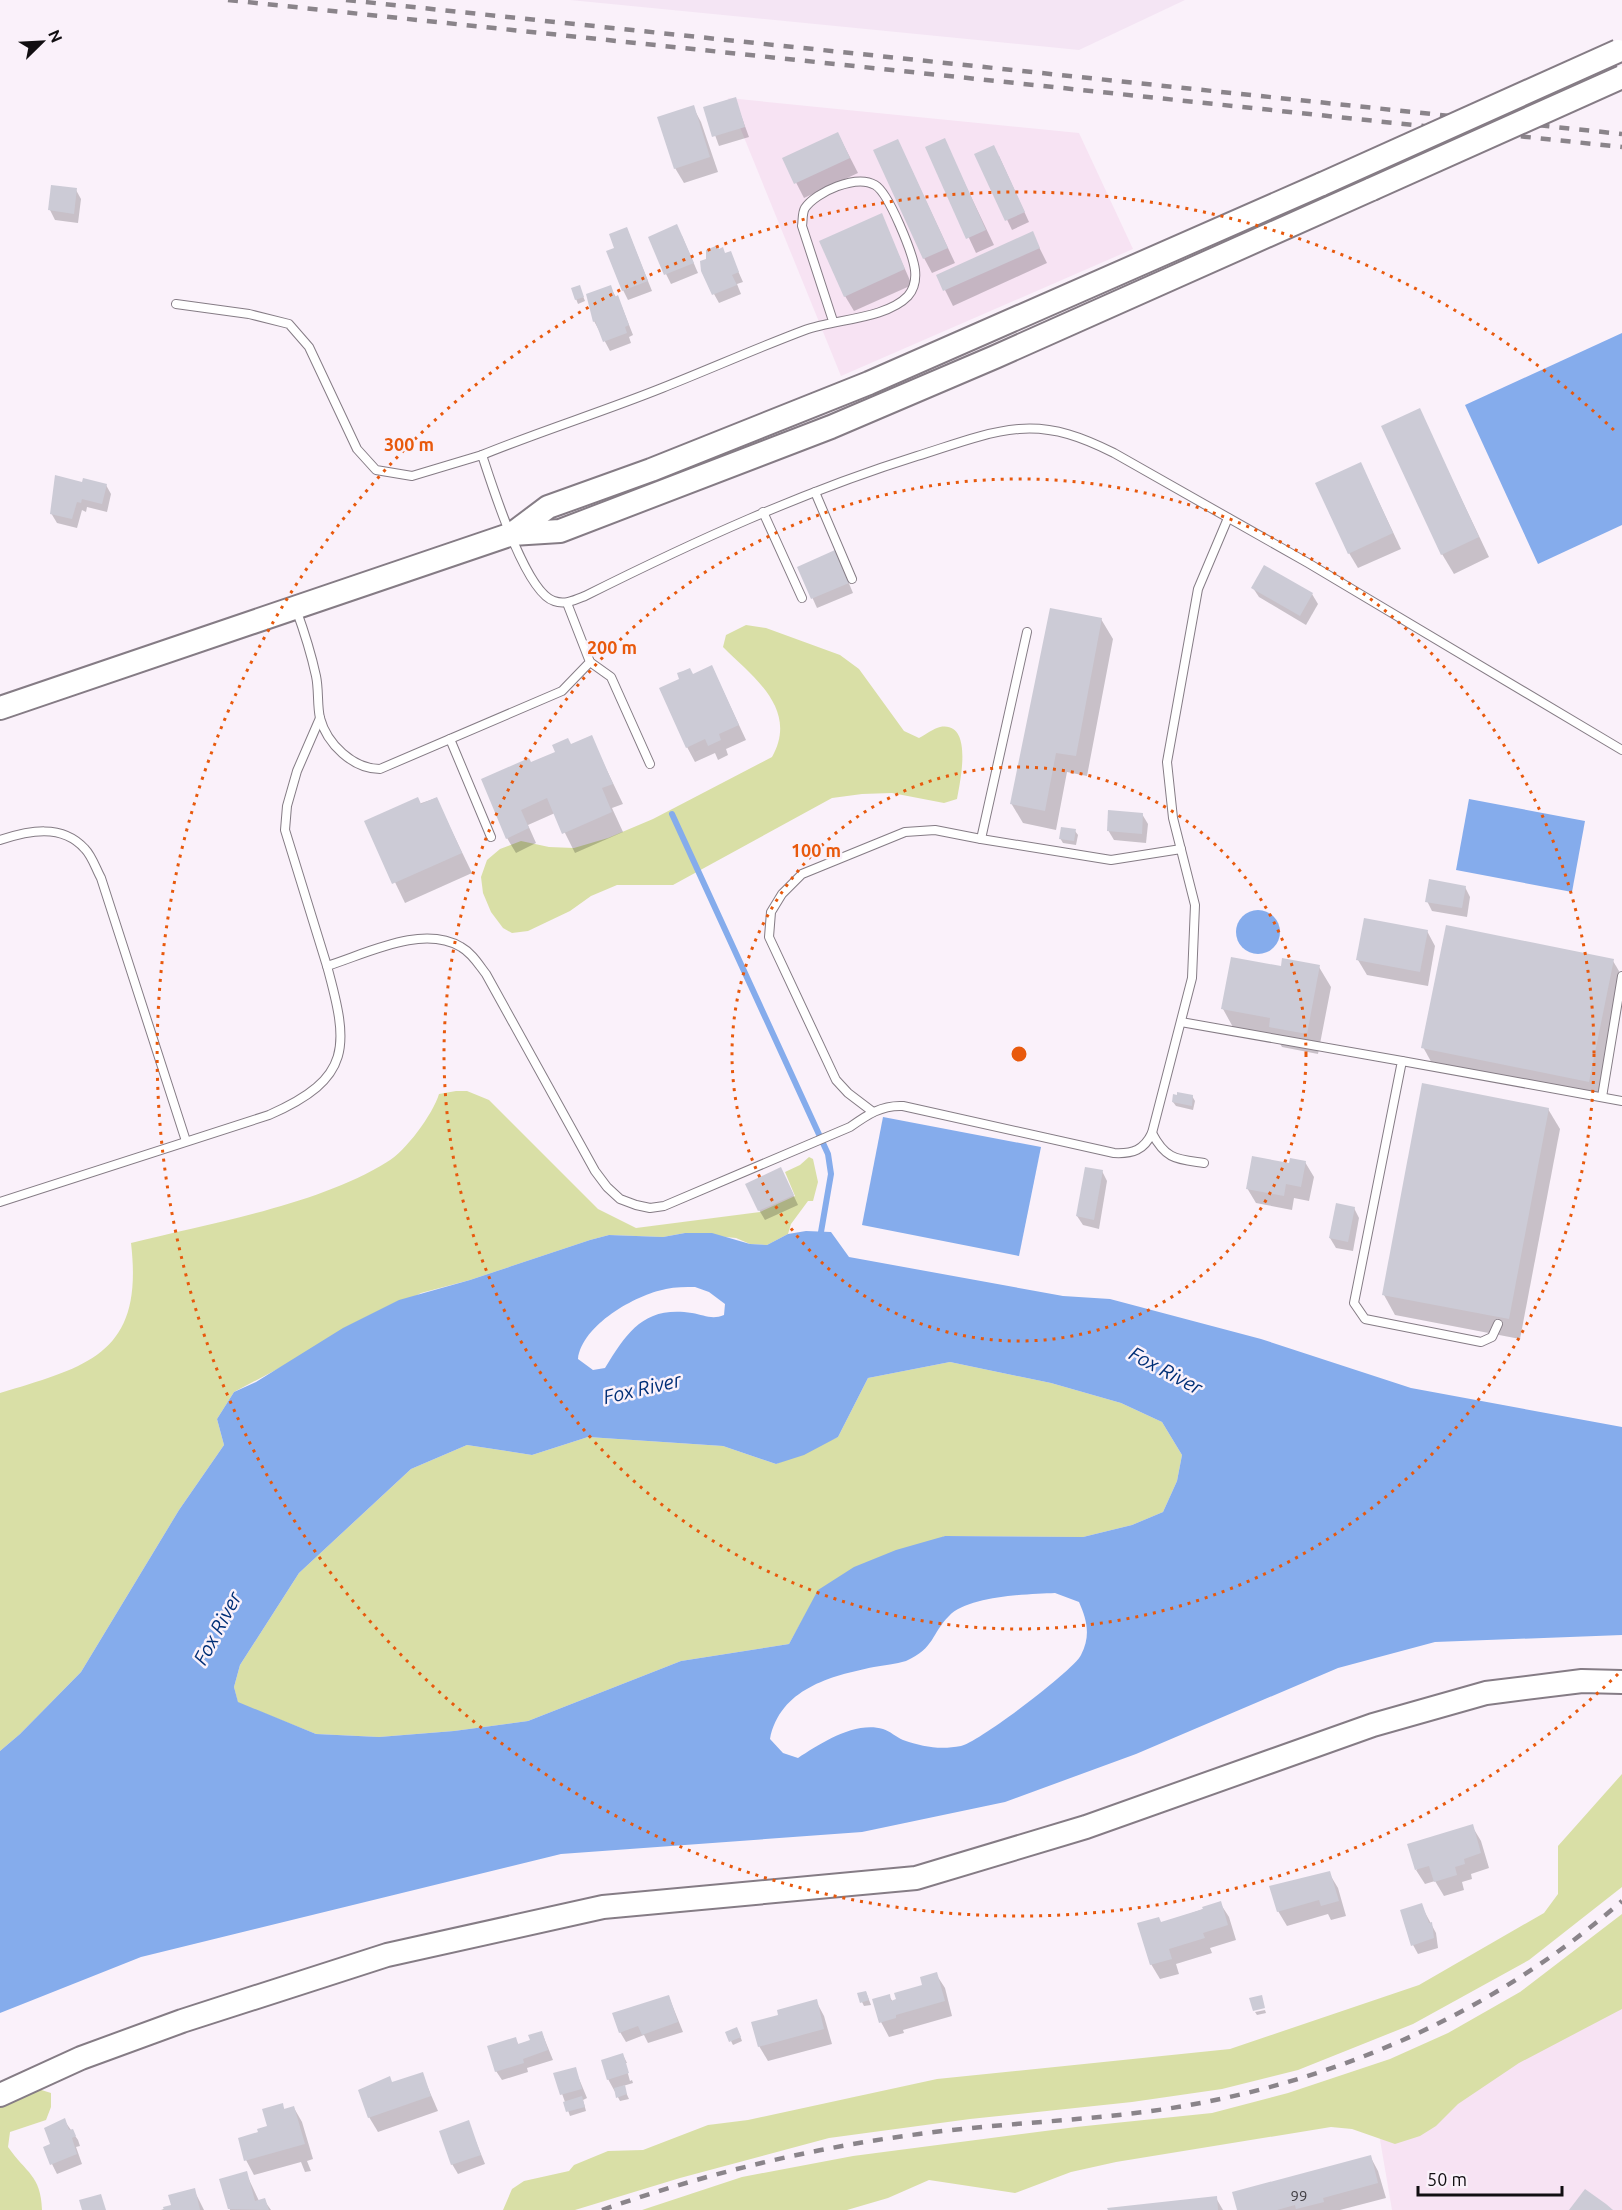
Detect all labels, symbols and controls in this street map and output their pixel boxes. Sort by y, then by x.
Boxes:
north arrow [12,12,72,72]
text: N [45,27,66,45]
text: 300 m [384,434,434,454]
text: 200 m [587,637,637,657]
text: 100 m [791,840,841,860]
centre of rings [1009,1044,1029,1064]
water label: Fox River [1126,1341,1208,1399]
water label: Fox River [601,1368,685,1408]
water label: Fox River [188,1586,246,1668]
scale bar [1418,2159,1562,2197]
text: 50 m [1427,2169,1467,2189]
house number: 99 [1291,2187,1307,2204]

